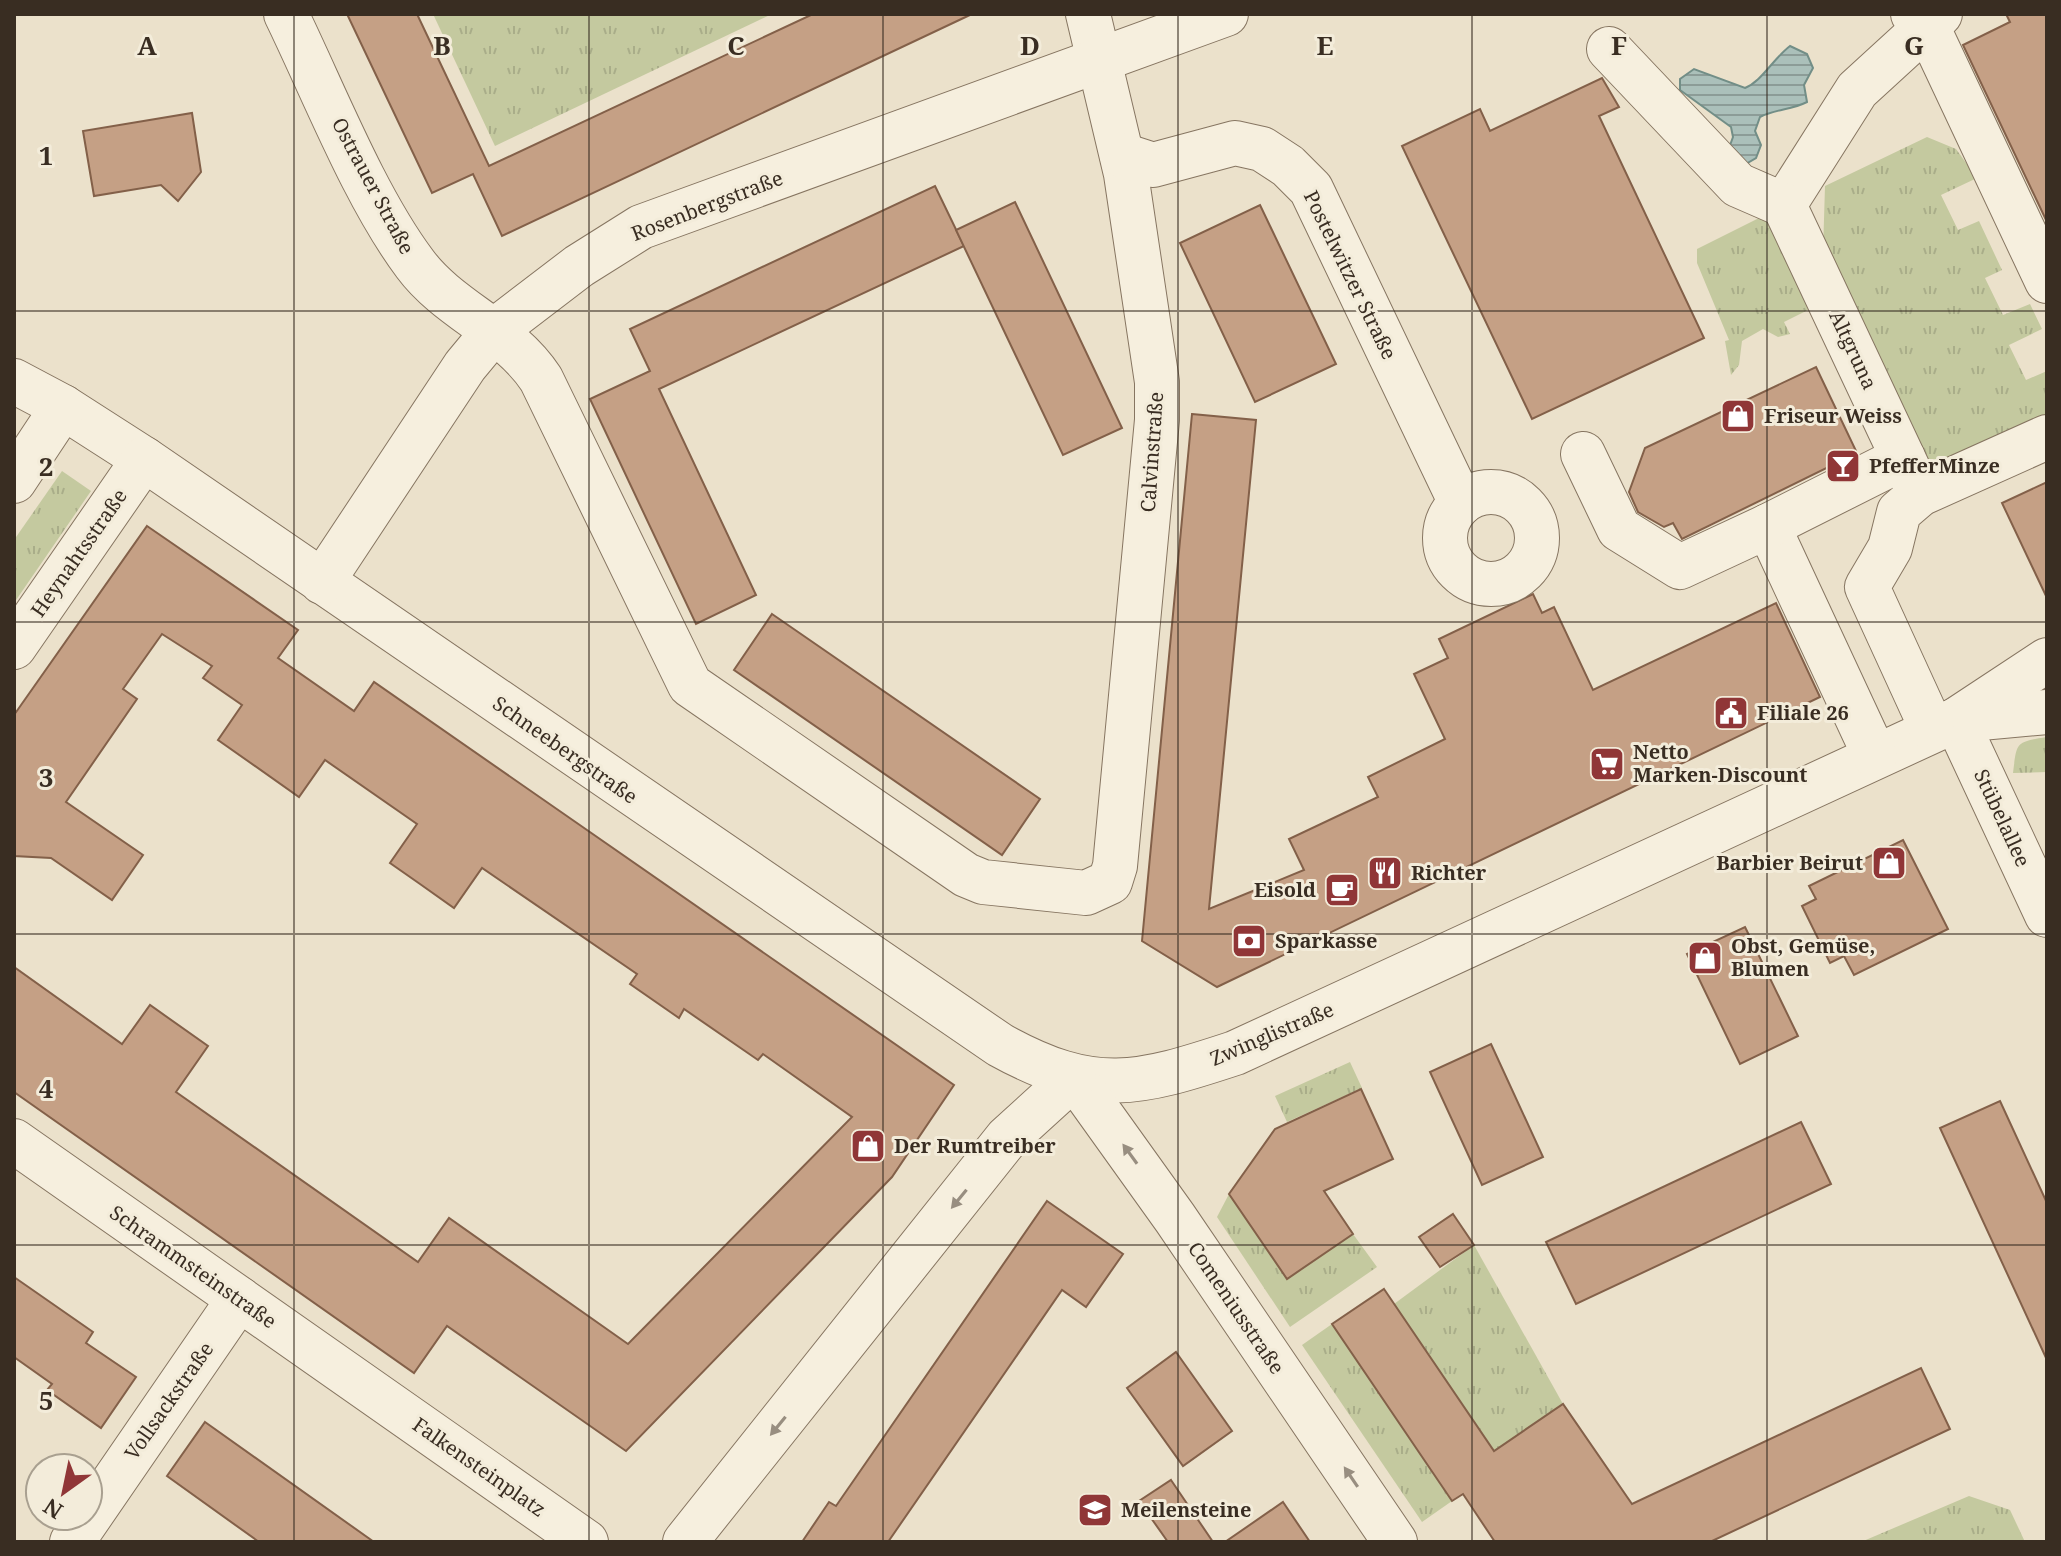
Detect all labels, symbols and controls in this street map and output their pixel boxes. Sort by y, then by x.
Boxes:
text: A [137,27,157,63]
text: B [433,27,451,63]
text: C [727,27,745,63]
text: D [1020,27,1040,63]
text: E [1317,27,1334,63]
text: F [1611,27,1627,63]
text: G [1904,27,1924,63]
street label: Ostrauer Straße [326,113,421,259]
text: 1 [39,137,53,173]
street label: Rosenbergstraße [627,164,787,247]
street label: Postelwitzer Straße [1298,186,1403,364]
street label: Altgruna [1823,306,1884,394]
street label: Calvinstraße [1134,391,1169,513]
shop icon: Friseur Weiss [1719,397,1757,435]
place label: Friseur Weiss [1764,402,1902,429]
bar icon: PfefferMinze [1824,447,1862,485]
text: 2 [39,448,53,484]
place label: PfefferMinze [1869,452,2000,479]
street label: Heynahtsstraße [24,483,133,622]
street label: Schneebergstraße [488,690,643,810]
public building icon: Filiale 26 [1712,694,1750,732]
place label: Filiale 26 [1757,699,1849,726]
place label: Netto Marken-Discount [1633,738,1807,788]
supermarket icon: Netto Marken-Discount [1588,745,1626,783]
text: 3 [39,759,53,795]
street label: Stübelallee [1968,765,2037,871]
shop icon: Barbier Beirut [1870,844,1908,882]
place label: Barbier Beirut [1716,849,1863,876]
restaurant icon: Richter [1366,854,1404,892]
place label: Richter [1411,859,1487,886]
cafe icon: Eisold [1323,871,1361,909]
place label: Eisold [1254,876,1316,903]
bank icon: Sparkasse [1230,922,1268,960]
place label: Sparkasse [1275,927,1377,954]
place label: Obst, Gemüse, Blumen [1731,932,1875,982]
shop icon: Obst, Gemüse, Blumen [1686,939,1724,977]
street label: Zwinglistraße [1206,995,1338,1072]
text: 4 [39,1070,54,1106]
shop icon: Der Rumtreiber [849,1127,887,1165]
place label: Der Rumtreiber [894,1132,1056,1159]
one-way arrow [1123,1143,1138,1164]
one-way arrow [951,1189,967,1209]
street label: Schrammsteinstraße [105,1199,282,1334]
street label: Comeniusstraße [1182,1236,1291,1379]
street label: Vollsackstraße [118,1336,219,1465]
text: 5 [39,1382,53,1418]
street label: Falkensteinplatz [407,1411,551,1523]
one-way arrow [770,1416,786,1436]
north arrow [24,1452,104,1532]
one-way arrow [1344,1467,1359,1488]
school or university icon: Meilensteine [1076,1491,1114,1529]
text: N [37,1492,68,1527]
place label: Meilensteine [1121,1496,1251,1523]

